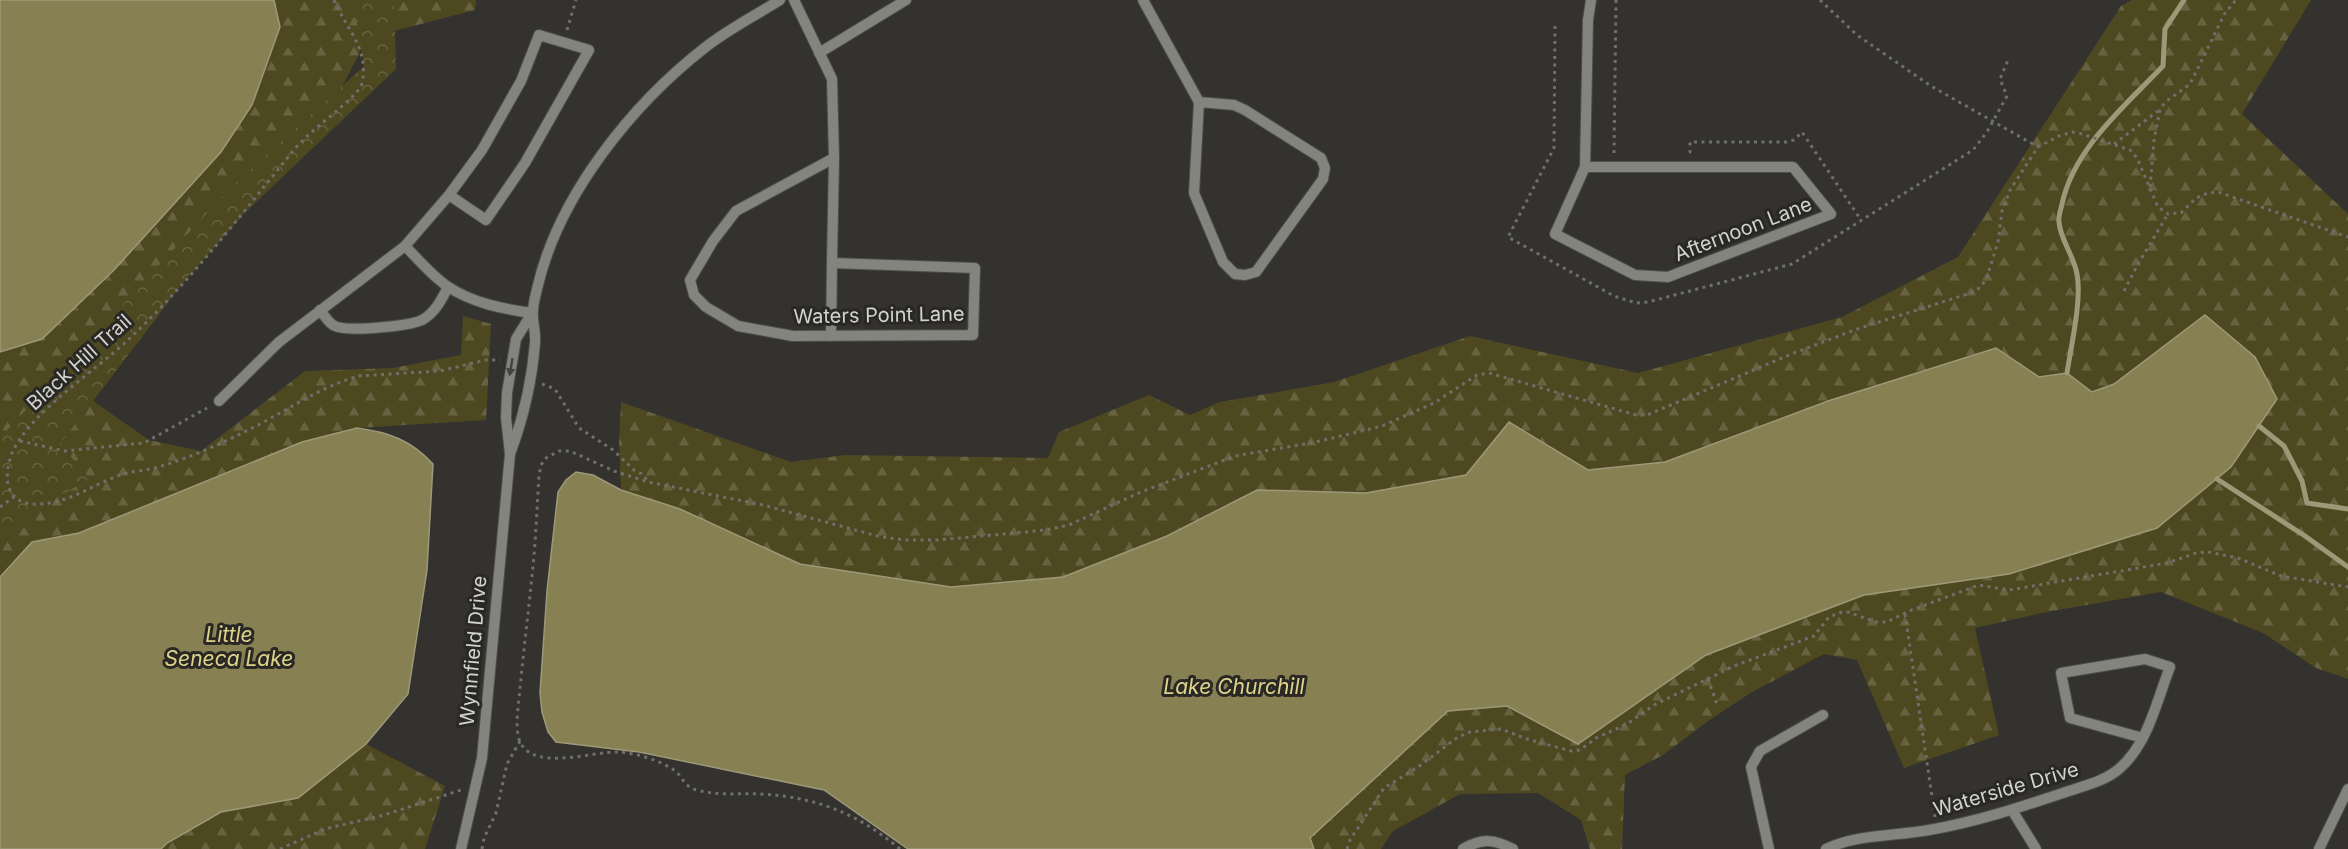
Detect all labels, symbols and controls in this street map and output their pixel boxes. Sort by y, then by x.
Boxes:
street label: Afternoon Lane [1671,192,1815,266]
street label: Waters Point Lane [793,302,965,328]
street label: Black Hill Trail [22,309,136,415]
one-way arrow [506,357,515,376]
street label: Wynnfield Drive [454,575,492,727]
water label: Little Seneca Lake [165,622,293,671]
water label: Lake Churchill [1163,674,1306,699]
street label: Waterside Drive [1931,757,2081,821]

